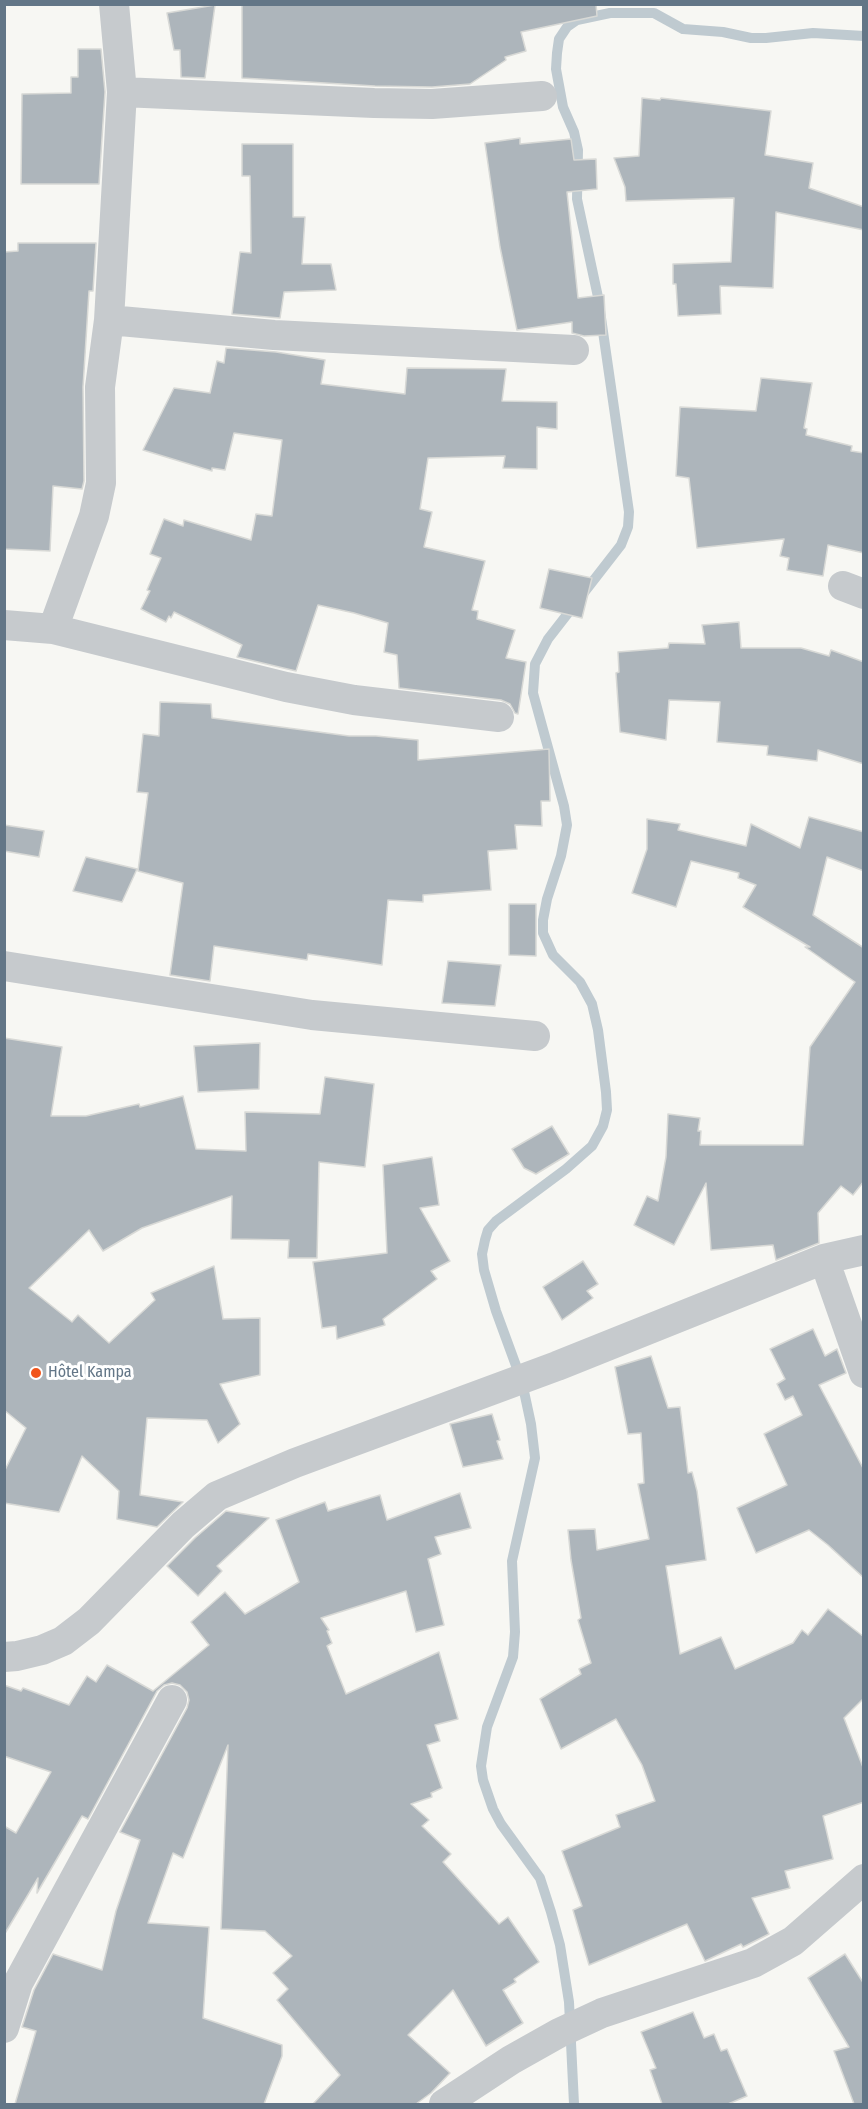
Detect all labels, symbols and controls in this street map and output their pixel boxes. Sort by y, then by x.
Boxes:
place label: Hôtel Kampa [48,1363,132,1383]
marker: Hôtel Kampa [29,1366,43,1380]

